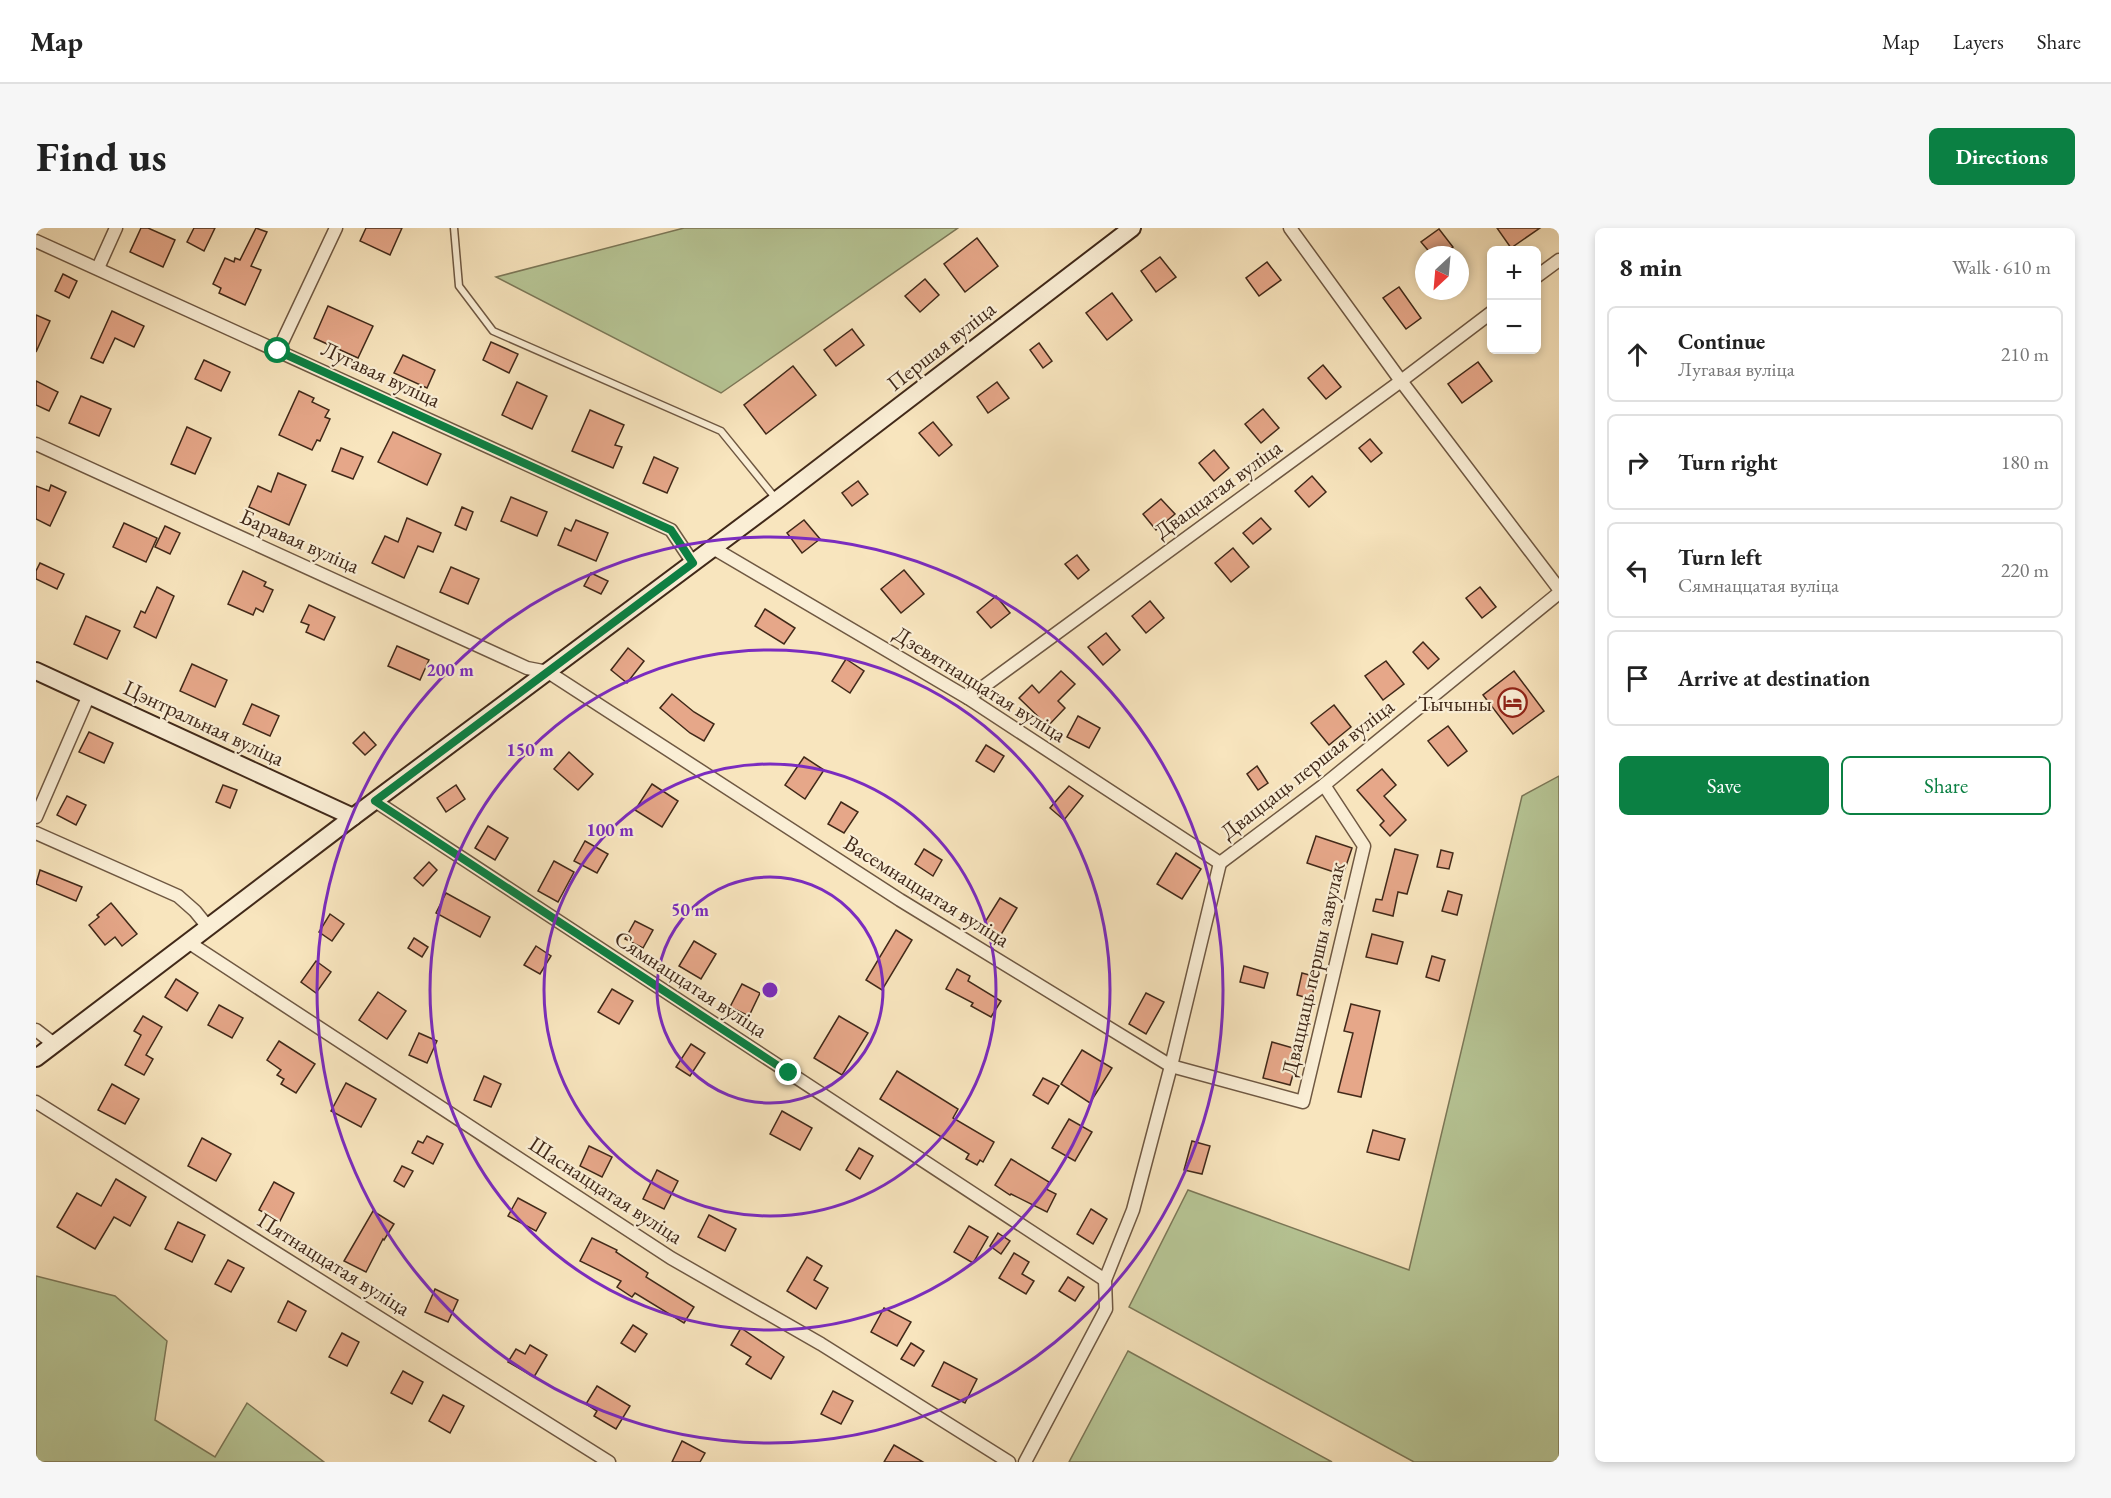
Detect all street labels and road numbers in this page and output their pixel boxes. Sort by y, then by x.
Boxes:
street label: Першая вуліца [881,294,1002,398]
street label: Лугавая вуліца [317,334,445,414]
street label: Дваццатая вуліца [1148,433,1288,545]
street label: Баравая вуліца [236,502,365,580]
street label: Дзевятнаццатая вуліца [888,619,1072,749]
street label: Цэнтральная вуліца [119,673,289,773]
street label: Дваццаць першая вуліца [1214,692,1400,846]
street label: Васемнаццатая вуліца [839,828,1016,954]
street label: Дваццаць першы завулак [1274,859,1352,1079]
street label: Сямнаццатая вуліца [609,924,773,1044]
street label: Шаснаццатая вуліца [523,1129,689,1251]
street label: Пятнаццатая вуліца [252,1205,416,1323]

